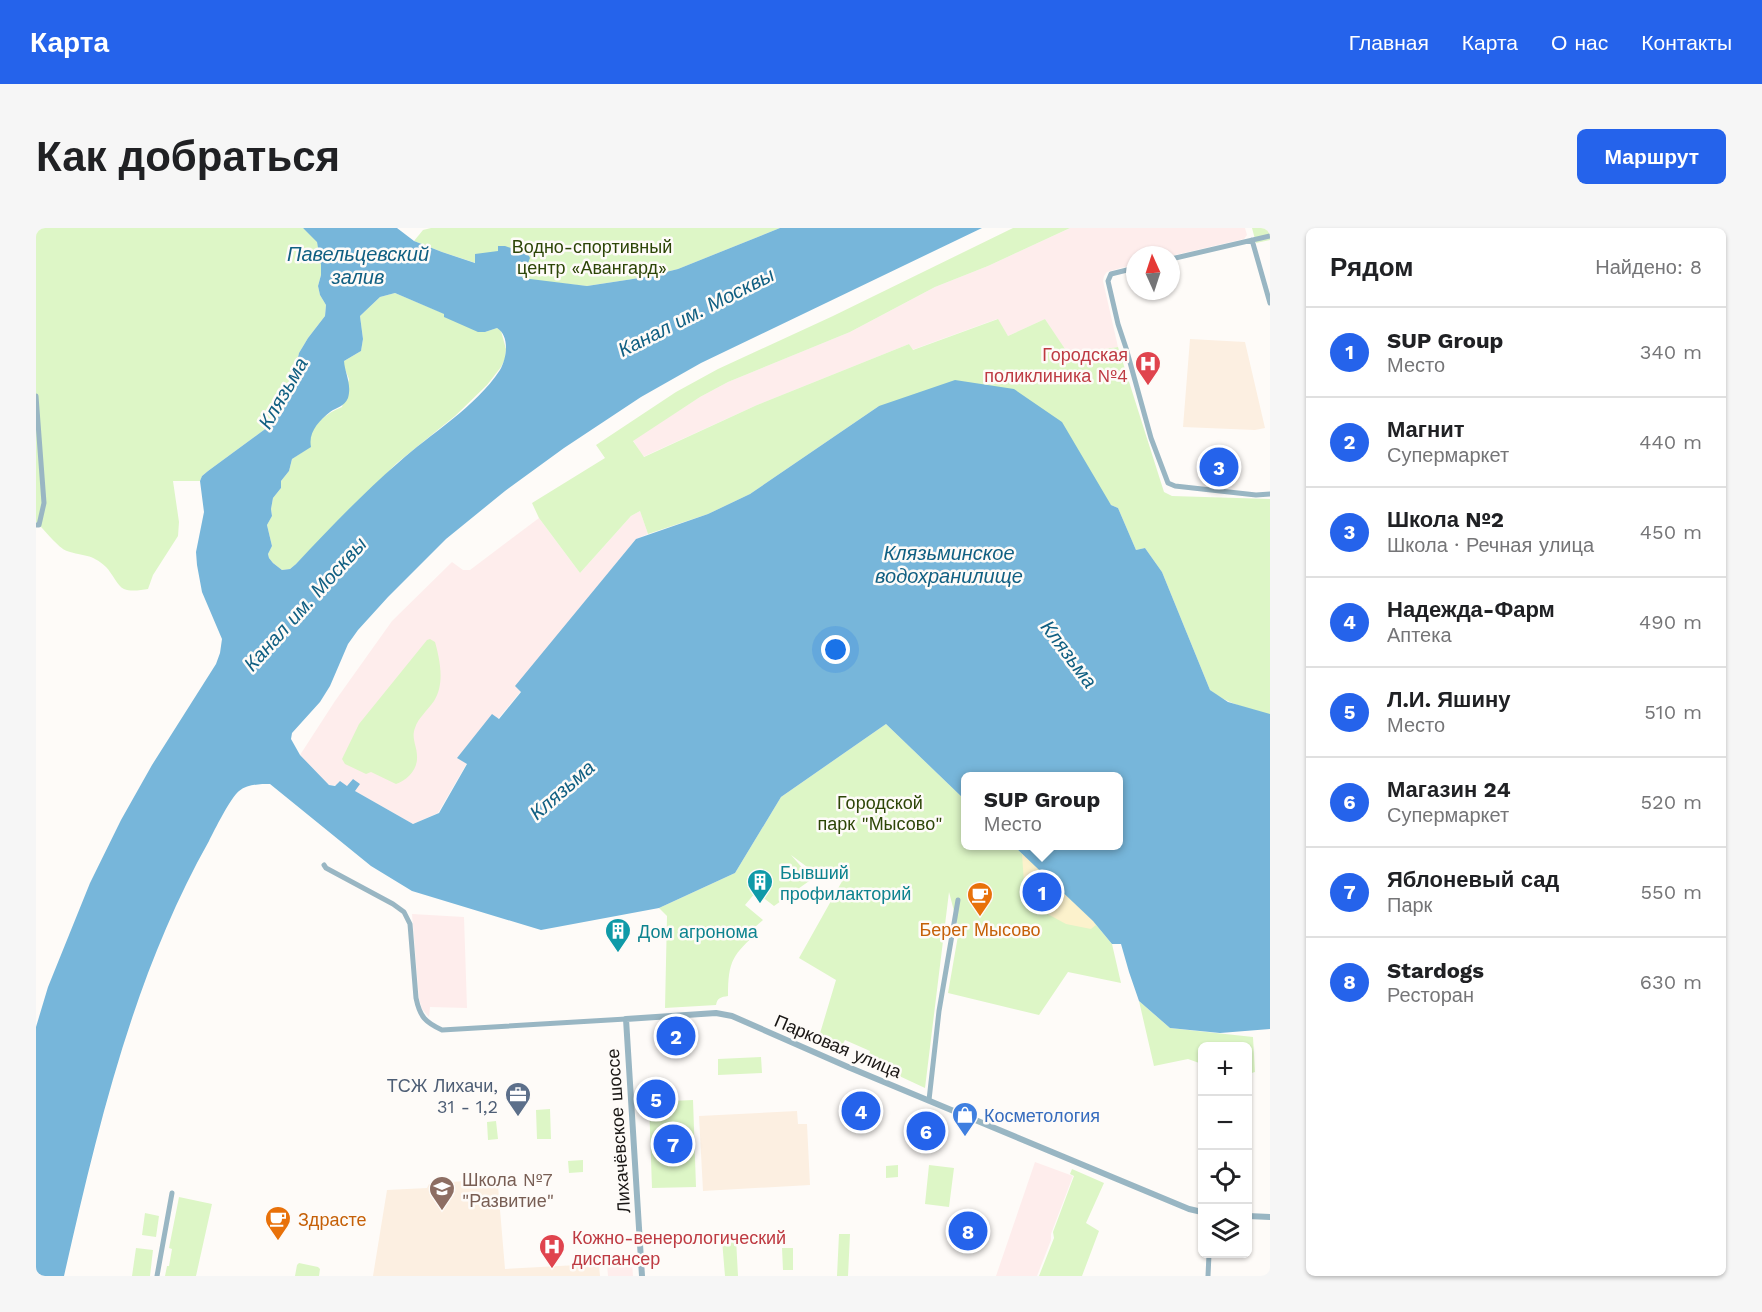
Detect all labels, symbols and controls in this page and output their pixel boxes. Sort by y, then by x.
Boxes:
text: Карта [30,26,109,59]
text: Главная [1349,30,1429,55]
text: Карта [1462,30,1518,55]
text: О нас [1551,30,1608,55]
text: Контакты [1641,30,1732,55]
button: Маршрут [1577,129,1726,184]
text: Как добраться [36,132,340,181]
park label: Водно-спортивный центр «Авангард» [512,236,672,278]
water label: Павельцевский залив [287,242,429,289]
north arrow [1126,246,1180,300]
text: Рядом [1330,252,1413,282]
text: Найдено: 8 [1595,255,1702,279]
water label: Канал им. Москвы [614,262,778,362]
text: SUP Group [1387,328,1503,353]
text: 1 [1345,340,1354,364]
text: 340 m [1640,340,1702,364]
place label: Городская поликлиника №4 [984,344,1128,386]
hospital icon: Городская поликлиника №4 [1133,349,1163,387]
water label: Клязьма [253,353,313,433]
text: Место [1387,353,1445,377]
text: Магнит [1387,417,1465,442]
text: 2 [1344,430,1355,454]
text: 440 m [1639,430,1702,454]
text: Супермаркет [1387,443,1509,467]
pin: 3 [1200,444,1238,490]
text: Школа №2 [1387,507,1504,532]
text: 3 [1344,520,1355,544]
text: 450 m [1640,520,1702,544]
water label: Канал им. Москвы [239,532,372,676]
text: Школа · Речная улица [1387,533,1594,557]
water label: Клязьминское водохранилище [875,541,1023,588]
text: Надежда-Фарм [1387,597,1555,622]
text: 4 [1343,610,1356,634]
text: 490 m [1639,610,1702,634]
water label: Клязьма [1036,615,1102,693]
text: Аптека [1387,623,1452,647]
your location [821,635,850,664]
text: Л.И. Яшину [1387,687,1511,712]
text: 5 [1344,700,1355,724]
text: 510 m [1644,700,1702,724]
text: Место [1387,713,1445,737]
water label: Клязьма [525,755,599,825]
popup [961,772,1123,850]
text: Магазин 24 [1387,777,1511,802]
text: SUP Group [984,787,1100,812]
text: 6 [1343,790,1356,814]
text: 520 m [1640,790,1702,814]
park label: Городской парк "Мысово" [818,792,942,834]
text: Супермаркет [1387,803,1509,827]
text: Место [984,812,1042,836]
place label: Бывший профилакторий [780,862,911,904]
building icon: Бывший профилакторий [745,867,775,905]
text: Яблоневый сад [1387,867,1559,892]
pin: 1 [1022,870,1062,914]
cafe icon: Берег Мысово [965,880,995,918]
text: 7 [1343,880,1356,904]
text: 550 m [1640,880,1702,904]
text: Парк [1387,893,1432,917]
building icon: Дом агронома [603,916,633,954]
place label: Берег Мысово [919,919,1041,940]
place label: Дом агронома [638,921,759,942]
text: Stardogs [1387,958,1484,983]
text: 8 [1343,970,1356,994]
text: 630 m [1640,970,1702,994]
text: Ресторан [1387,983,1474,1007]
street label: Парковая улица [771,1010,906,1083]
pin: 2 [656,1014,696,1058]
map controls [1198,1042,1252,1258]
button: + [1198,1042,1252,1096]
street label: Лихачёвское шоссе [602,1048,634,1214]
place label: ТСЖ Лихачи, 31 - 1,2 [387,1075,498,1117]
pin: 5 [636,1076,676,1122]
office icon: ТСЖ Лихачи, 31 - 1,2 [503,1080,533,1118]
pin: 4 [842,1088,880,1134]
button: − [1198,1096,1252,1150]
shop icon: Косметология [950,1100,980,1138]
place label: Косметология [984,1105,1100,1126]
pin: 6 [906,1108,946,1154]
pin: 7 [654,1122,692,1166]
button: locate [1198,1150,1252,1204]
place label: Школа №7 "Развитие" [462,1169,554,1211]
school or university icon: Школа №7 "Развитие" [427,1174,457,1212]
cafe icon: Здрасте [263,1204,293,1242]
button: layers [1198,1204,1252,1258]
pin: 8 [948,1208,988,1254]
place label: Здрасте [298,1209,366,1230]
place label: Кожно-венерологический диспансер [572,1227,786,1269]
hospital icon: Кожно-венерологический диспансер [537,1232,567,1270]

